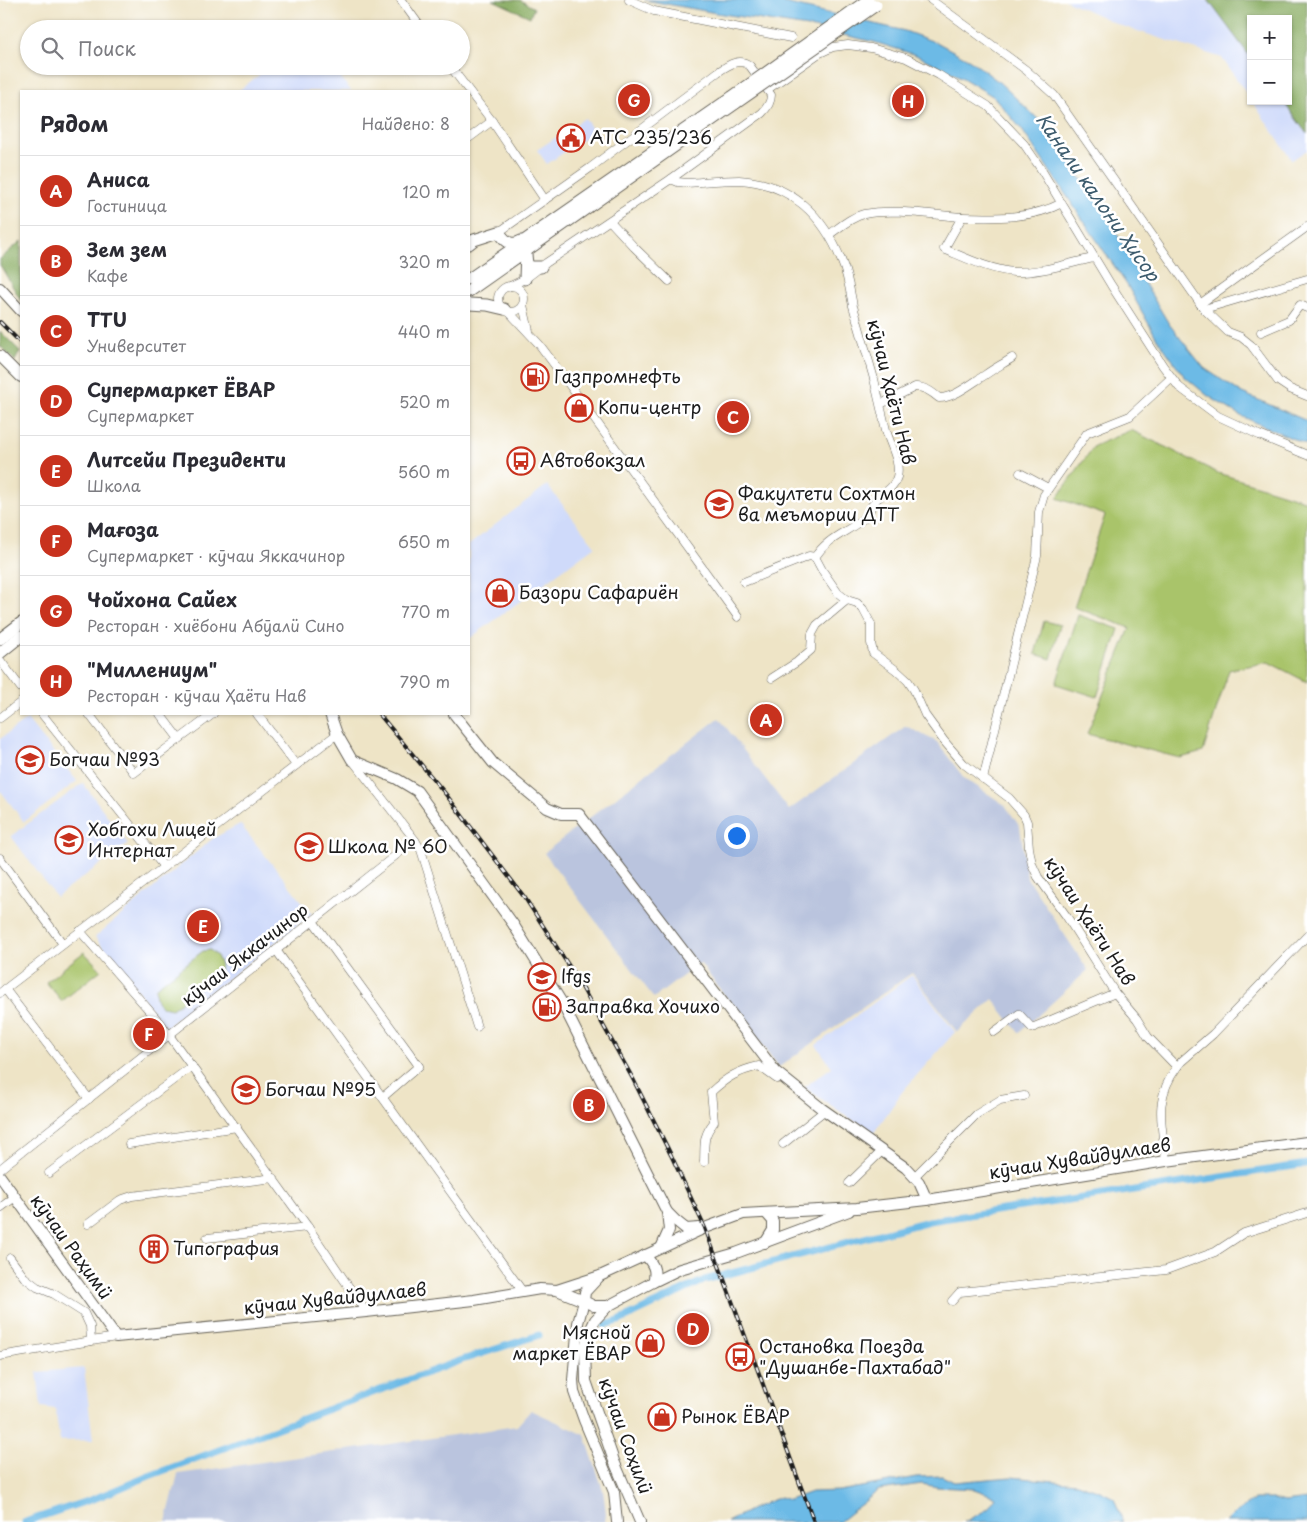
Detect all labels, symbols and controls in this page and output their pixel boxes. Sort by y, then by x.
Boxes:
map controls [1247,15,1292,105]
button: + [1247,15,1292,60]
search box [20,20,470,75]
icon: search [38,34,66,62]
text: Поиск [78,34,136,62]
button: − [1247,60,1292,105]
pin: G [618,81,650,119]
pin: H [892,82,924,120]
water label: Канали калони Ҳисор [1030,106,1168,287]
text: Рядом [40,107,108,139]
text: Найдено: 8 [362,111,450,135]
public building icon: АТС 235/236 [556,123,586,153]
place label: АТС 235/236 [590,123,712,150]
text: Аниса [87,165,150,193]
text: A [50,179,62,203]
text: 120 m [403,179,450,203]
text: Гостиница [87,193,167,217]
text: Зем зем [87,235,167,263]
text: B [51,249,61,273]
text: 320 m [399,249,450,273]
text: Кафе [87,263,128,287]
text: TTU [87,305,127,333]
street label: кӯчаи Ҳаёти Нав [861,316,924,467]
text: C [50,319,62,343]
text: 440 m [398,319,450,343]
text: Университет [87,333,186,357]
fuel station icon: Газпромнефть [520,362,550,392]
place label: Газпромнефть [554,362,681,389]
text: Супермаркет ЁВАР [87,375,275,403]
text: D [50,389,62,413]
text: 520 m [399,389,450,413]
shop icon: Копи-центр [564,393,594,423]
place label: Копи-центр [598,393,701,420]
pin: C [717,398,749,436]
text: Супермаркет [87,403,194,427]
text: Литсейи Президенти [87,445,286,473]
bus stop icon: Автовокзал [506,446,536,476]
place label: Автовокзал [540,446,645,473]
text: E [51,459,61,483]
text: 560 m [398,459,450,483]
text: Школа [87,473,141,497]
place label: Факултети Сохтмон ва меъмории ДТТ [738,479,916,527]
school or university icon: Факултети Сохтмон ва меъмории ДТТ [704,489,734,519]
text: Мағоза [87,515,159,543]
text: F [51,529,61,553]
text: 650 m [398,529,450,553]
text: Супермаркет · кӯчаи Яккачинор [87,543,345,567]
shop icon: Базори Сафариён [485,578,515,608]
place label: Базори Сафариён [519,578,679,605]
text: Чойхона Сайех [87,585,237,613]
text: G [49,599,63,623]
text: 770 m [401,599,450,623]
text: Ресторан · хиёбони Абӯалӣ Сино [87,613,344,637]
text: "Миллениум" [87,655,217,683]
text: H [50,669,62,693]
text: 790 m [400,669,450,693]
text: Ресторан · кӯчаи Ҳаёти Нав [87,683,306,707]
pin: A [750,701,782,739]
school or university icon: Богчаи №93 [15,745,45,775]
place label: Богчаи №93 [49,745,160,772]
place label: Хобгохи Лицей Интернат [88,815,217,863]
your location [724,823,750,849]
school or university icon: Хобгохи Лицей Интернат [54,825,84,855]
school or university icon: Школа № 60 [294,832,324,862]
place label: Школа № 60 [328,832,448,859]
street label: кӯчаи Ҳаёти Нав [1038,850,1142,990]
street label: кӯчаи Яккачинор [175,896,313,1012]
pin: E [187,907,219,945]
school or university icon: lfgs [527,962,557,992]
place label: lfgs [561,962,591,989]
fuel station icon: Заправка Хочихо [532,992,562,1022]
place label: Заправка Хочихо [566,992,720,1019]
pin: F [133,1015,165,1053]
school or university icon: Богчаи №95 [231,1075,261,1105]
place label: Богчаи №95 [265,1075,376,1102]
pin: B [573,1086,605,1124]
street label: кӯчаи Хувайдуллаев [987,1130,1173,1185]
street label: кӯчаи Раҳимӣ [25,1188,120,1305]
building icon: Типография [139,1234,169,1264]
place label: Типография [173,1234,279,1261]
street label: кӯчаи Хувайдуллаев [242,1274,428,1321]
pin: D [677,1310,709,1348]
place label: Мясной маркет ЁВАР [513,1318,631,1366]
shop icon: Мясной маркет ЁВАР [635,1328,665,1358]
place label: Остановка Поезда "Душанбе-Пахтабад" [759,1332,951,1380]
bus stop icon: Остановка Поезда "Душанбе-Пахтабад" [725,1342,755,1372]
street label: кӯчаи Соҳилӣ [593,1373,660,1498]
shop icon: Рынок ЁВАР [647,1402,677,1432]
place label: Рынок ЁВАР [681,1402,790,1429]

